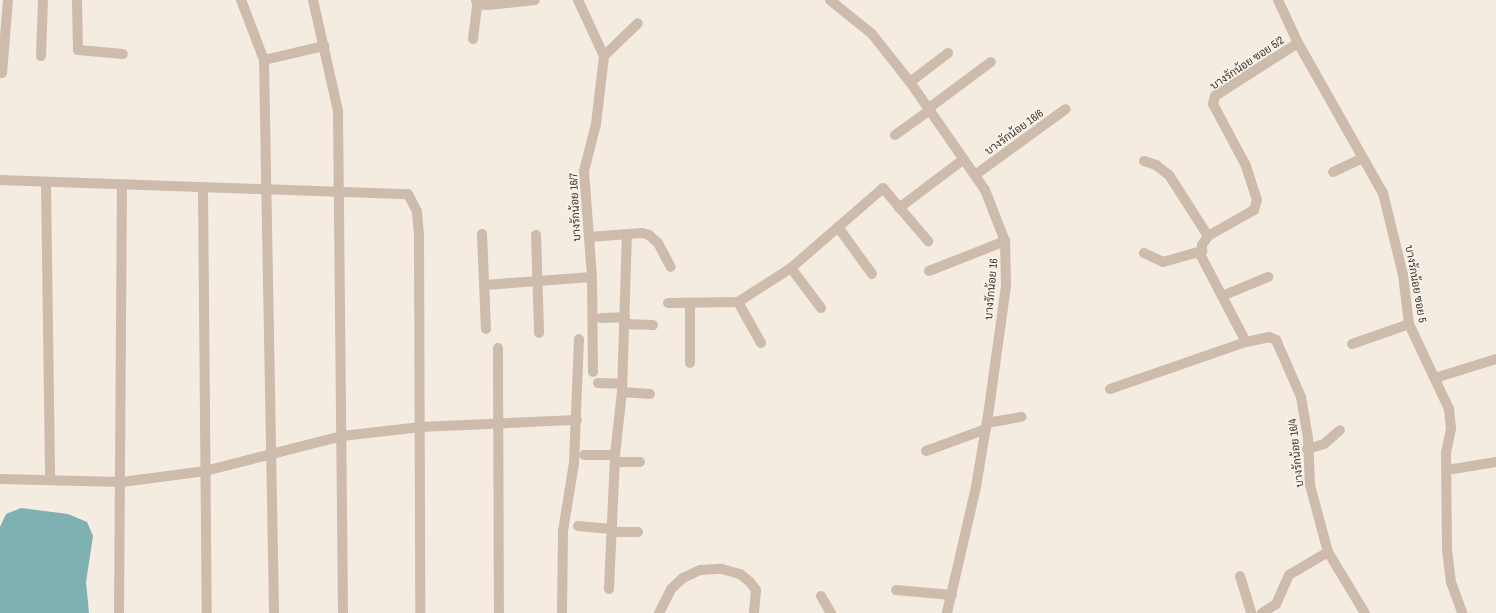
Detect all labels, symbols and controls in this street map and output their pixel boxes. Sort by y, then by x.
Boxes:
street label: บางรักน้อย ซอย 5/2 [1208,34,1286,92]
street label: บางรักน้อย 16/6 [982,106,1046,158]
street label: บางรักน้อย 16/7 [567,172,583,242]
street label: บางรักน้อย ซอย 5 [1403,244,1429,324]
street label: บางรักน้อย 16 [982,258,1000,320]
street label: บางรักน้อย 16/4 [1286,418,1306,488]

